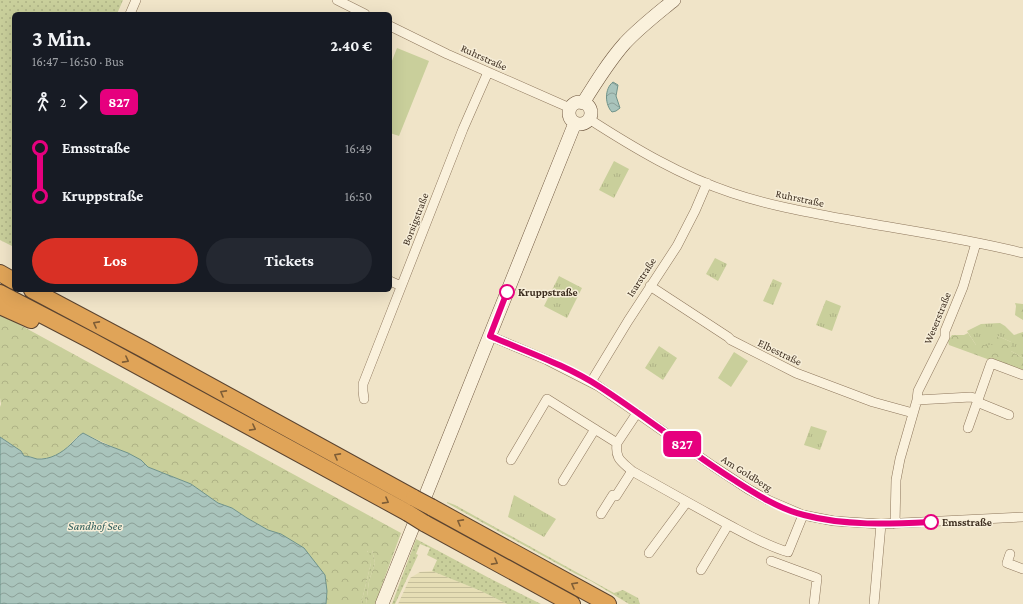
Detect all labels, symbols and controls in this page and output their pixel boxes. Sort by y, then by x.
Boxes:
text: 3 Min. [32,26,91,51]
text: 2.40 € [330,38,372,54]
street label: Ruhrstraße [459,42,509,73]
text: 16:47 – 16:50 · Bus [32,54,124,69]
icon: walk [32,91,54,113]
icon: forward [72,91,94,113]
text: 827 [108,94,130,110]
text: 2 [60,95,66,110]
text: Emsstraße [62,140,130,156]
text: 16:49 [345,141,372,156]
street label: Ruhrstraße [775,187,825,209]
text: Kruppstraße [62,188,143,204]
text: 16:50 [345,189,372,204]
street label: Borsigstraße [399,191,432,247]
button: Los [32,238,198,284]
button: Tickets [206,238,372,284]
street label: Isarstraße [624,255,658,299]
marker: Kruppstraße [499,284,515,300]
place label: Kruppstraße [518,286,578,298]
street label: Weserstraße [921,290,953,346]
one-way arrow [93,322,101,329]
street label: Elbestraße [756,336,804,368]
one-way arrow [122,355,130,362]
one-way arrow [220,391,227,398]
one-way arrow [249,423,256,431]
line badge: 827 [659,431,705,457]
text: 827 [671,436,693,452]
one-way arrow [334,453,341,460]
street label: Am Goldberg [719,453,775,495]
one-way arrow [381,496,389,504]
marker: Emsstraße [923,514,939,530]
place label: Emsstraße [942,516,992,528]
water label: Sandhof See [68,519,122,533]
one-way arrow [457,520,464,527]
one-way arrow [491,557,498,564]
one-way arrow [570,583,578,590]

